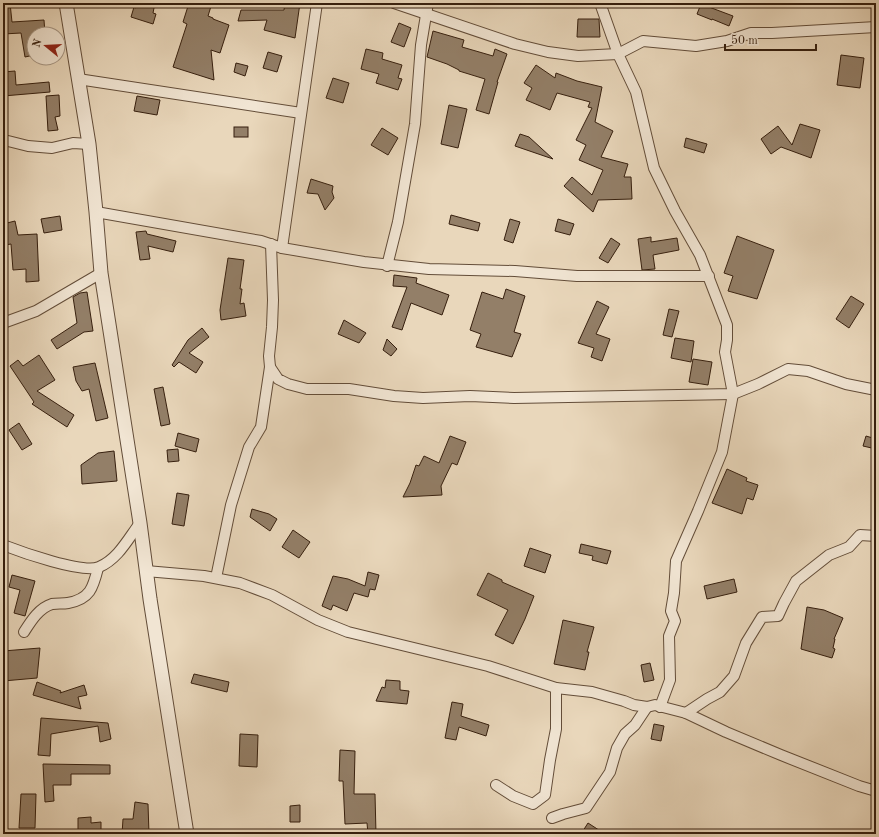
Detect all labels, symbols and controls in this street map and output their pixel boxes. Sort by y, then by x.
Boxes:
north arrow [26,26,66,66]
scale bar [725,26,816,52]
text: 50 m [731,34,758,47]
text: N [31,37,45,49]

